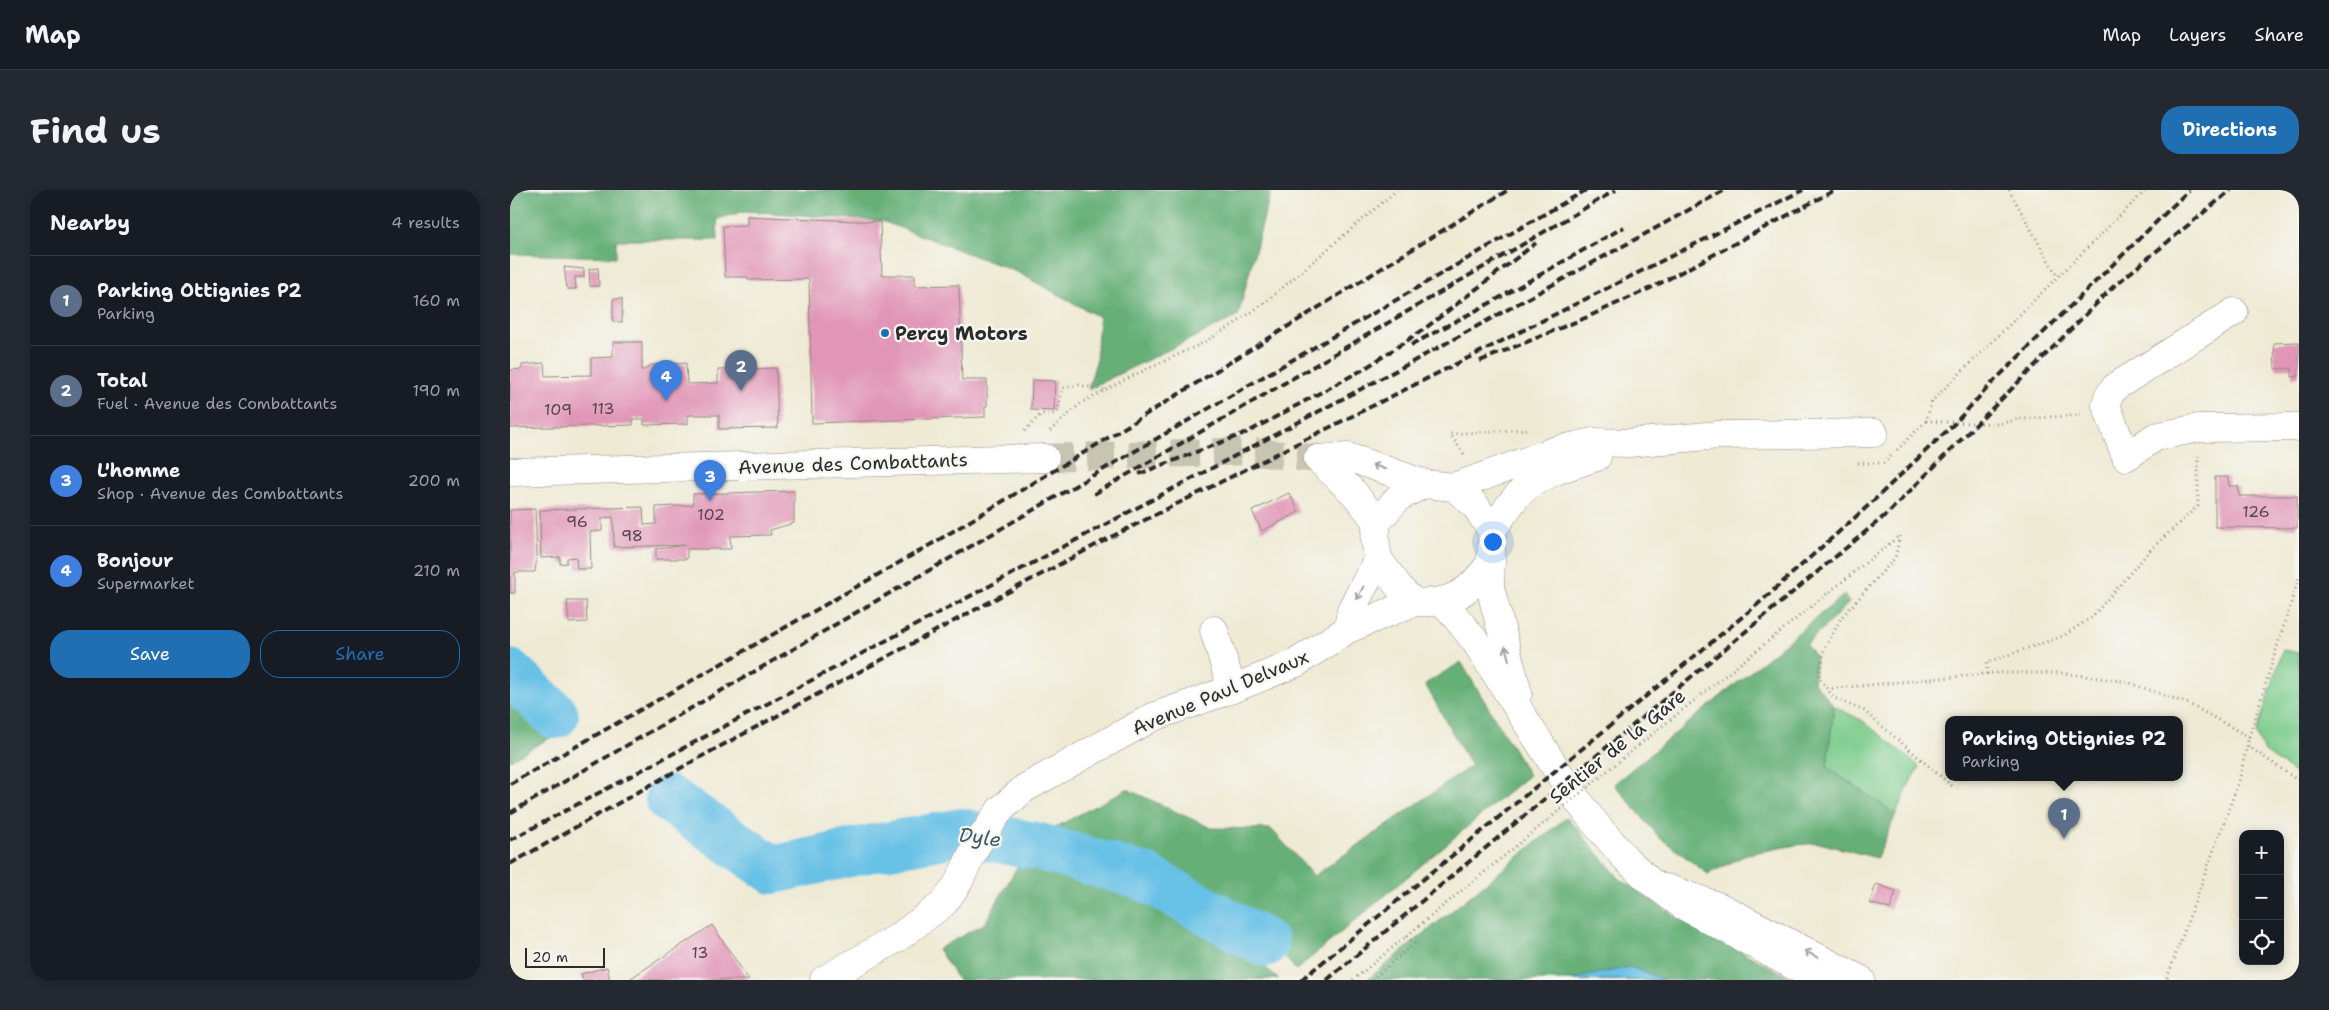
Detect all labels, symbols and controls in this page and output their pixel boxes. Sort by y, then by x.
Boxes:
text: Map [25,19,81,51]
text: Map [2103,23,2141,47]
text: Layers [2169,23,2226,47]
text: Share [2254,23,2304,47]
button: Directions [2161,106,2299,154]
text: Find us [30,107,161,154]
text: Nearby [50,209,130,237]
text: 4 results [391,212,460,233]
text: Parking Ottignies P2 [97,278,302,303]
text: 1 [62,290,70,311]
text: 160 m [413,290,460,311]
text: Parking [97,303,155,324]
place label: Percy Motors [895,321,1028,346]
marker: Percy Motors [879,327,891,339]
pin: 2 [725,350,757,391]
pin: 4 [650,360,682,401]
text: Total [97,368,148,393]
text: 2 [60,380,72,401]
text: 190 m [413,380,460,401]
text: Fuel · Avenue des Combattants [97,393,337,414]
house number: 113 [591,398,615,419]
house number: 109 [544,399,572,420]
street label: Avenue des Combattants [738,447,968,480]
text: L'homme [97,458,180,483]
pin: 3 [694,460,726,501]
one-way arrow [1372,462,1388,471]
text: 3 [60,470,72,491]
text: 200 m [408,470,460,491]
text: Shop · Avenue des Combattants [97,483,344,504]
house number: 126 [2242,501,2270,522]
house number: 102 [697,504,725,525]
house number: 96 [566,511,588,532]
house number: 98 [621,525,643,546]
your location [1480,529,1506,555]
text: Bonjour [97,548,173,573]
text: 4 [60,560,72,581]
text: 210 m [413,560,460,581]
text: Supermarket [97,573,194,594]
one-way arrow [1355,586,1365,601]
button: Save [50,630,250,678]
button: Share [260,630,460,678]
street label: Avenue Paul Delvaux [1128,644,1312,741]
one-way arrow [1502,645,1511,661]
street label: Sentier de la Gare [1544,684,1691,809]
popup [1945,716,2183,781]
text: Parking Ottignies P2 [1962,726,2166,751]
text: Parking [1962,751,2019,772]
pin: 1 [2048,798,2080,839]
water label: Dyle [957,822,1003,852]
map controls [2239,830,2284,965]
button: + [2239,830,2284,875]
button: − [2239,875,2284,920]
button: locate [2239,920,2284,965]
house number: 13 [691,942,709,963]
scale bar [525,945,605,968]
text: 20 m [532,948,568,966]
one-way arrow [1804,949,1819,958]

